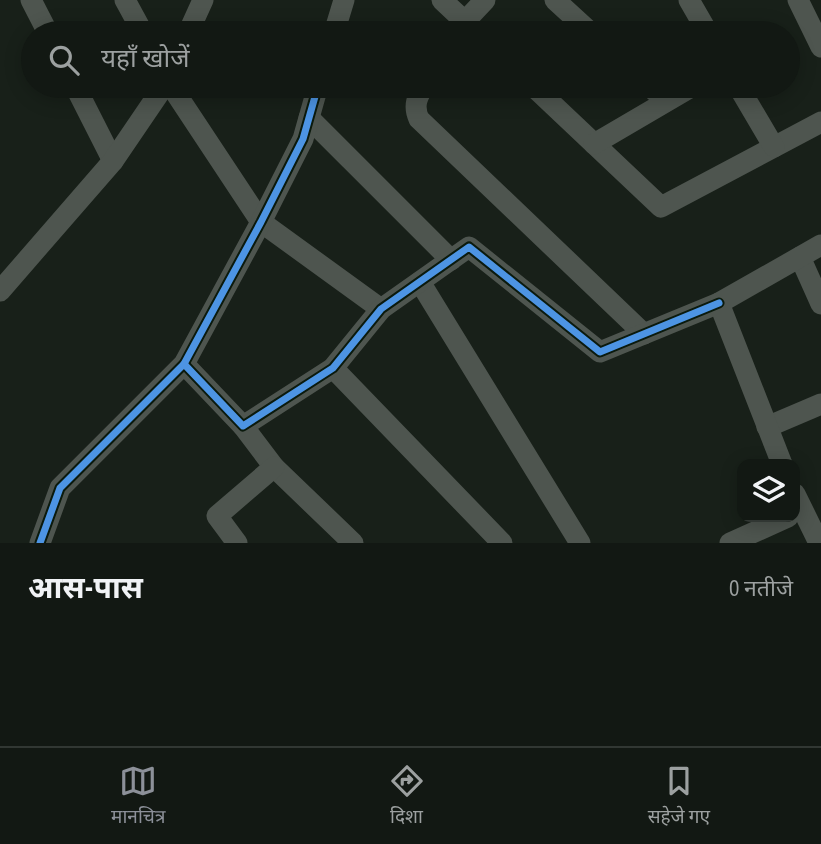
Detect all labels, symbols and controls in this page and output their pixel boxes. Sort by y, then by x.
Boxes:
search box [21,21,800,98]
icon: search [45,41,83,79]
text: यहाँ खोजें [101,41,189,74]
map controls [737,459,800,522]
button: layers [737,459,800,522]
text: आस-पास [28,567,143,606]
text: 0 नतीजे [729,573,793,602]
tab: मानचित्र [111,762,165,831]
tab: दिशा [388,762,426,831]
tab: सहेजे गए [648,762,710,831]

